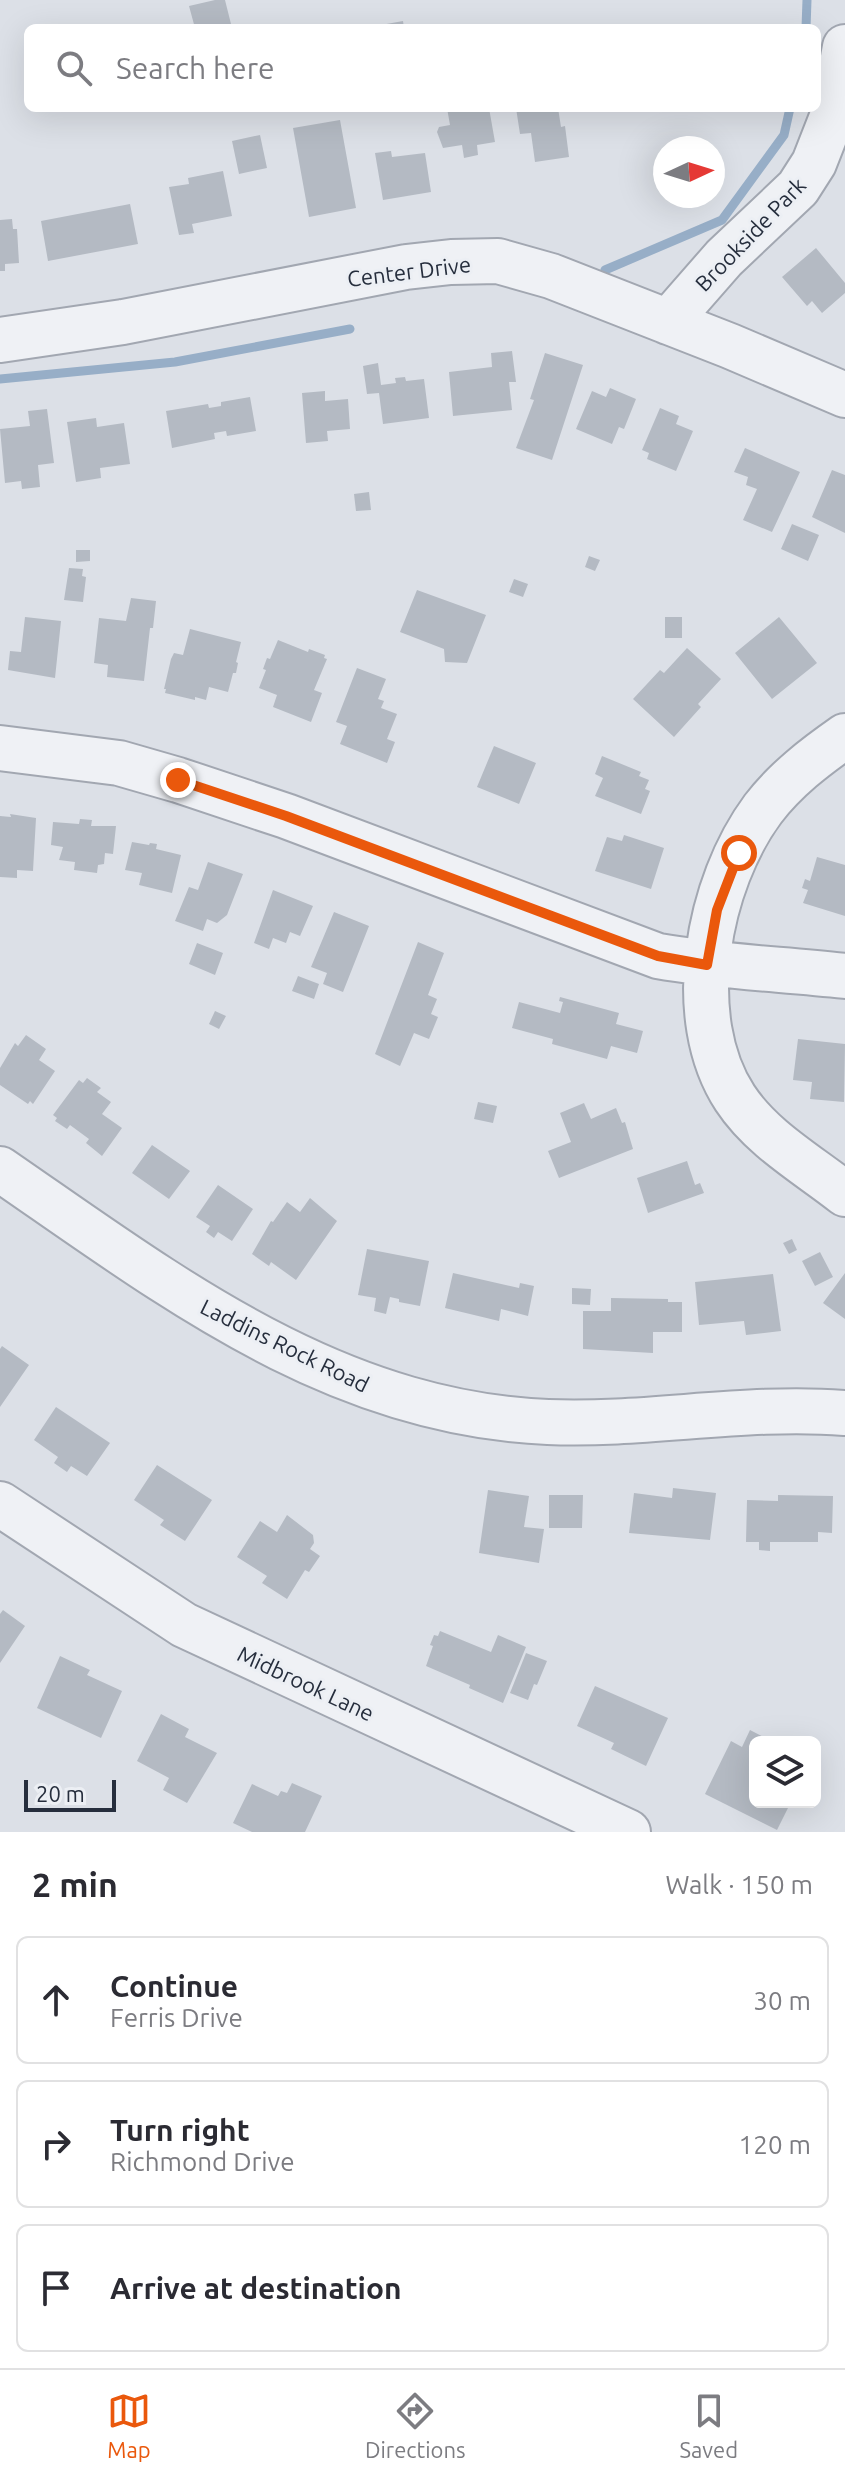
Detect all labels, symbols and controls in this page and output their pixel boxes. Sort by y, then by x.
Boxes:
search box [24,24,821,112]
icon: search [52,46,96,90]
text: Search here [116,51,275,85]
north arrow [653,136,725,208]
street label: Brookside Park [690,172,810,296]
street label: Center Drive [346,251,472,291]
route end [160,762,196,798]
route start [721,835,757,871]
street label: Laddins Rock Road [197,1293,373,1397]
street label: Midbrook Lane [234,1640,378,1726]
map controls [749,1736,821,1808]
button: layers [749,1736,821,1808]
scale bar [24,1776,116,1812]
text: 20 m [36,1781,85,1806]
text: 2 min [32,1865,118,1903]
text: Walk · 150 m [665,1870,813,1899]
text: Continue [110,1969,238,2003]
icon: ahead [34,1978,78,2022]
text: 30 m [753,1986,811,2015]
text: Ferris Drive [110,2003,243,2032]
text: Turn right [110,2113,250,2147]
icon: right [34,2122,78,2166]
text: 120 m [739,2130,811,2159]
text: Richmond Drive [110,2147,295,2176]
icon: arrive [34,2266,78,2310]
text: Arrive at destination [110,2271,402,2305]
tab: Map [107,2389,151,2462]
tab: Directions [365,2389,466,2462]
tab: Saved [679,2389,738,2462]

